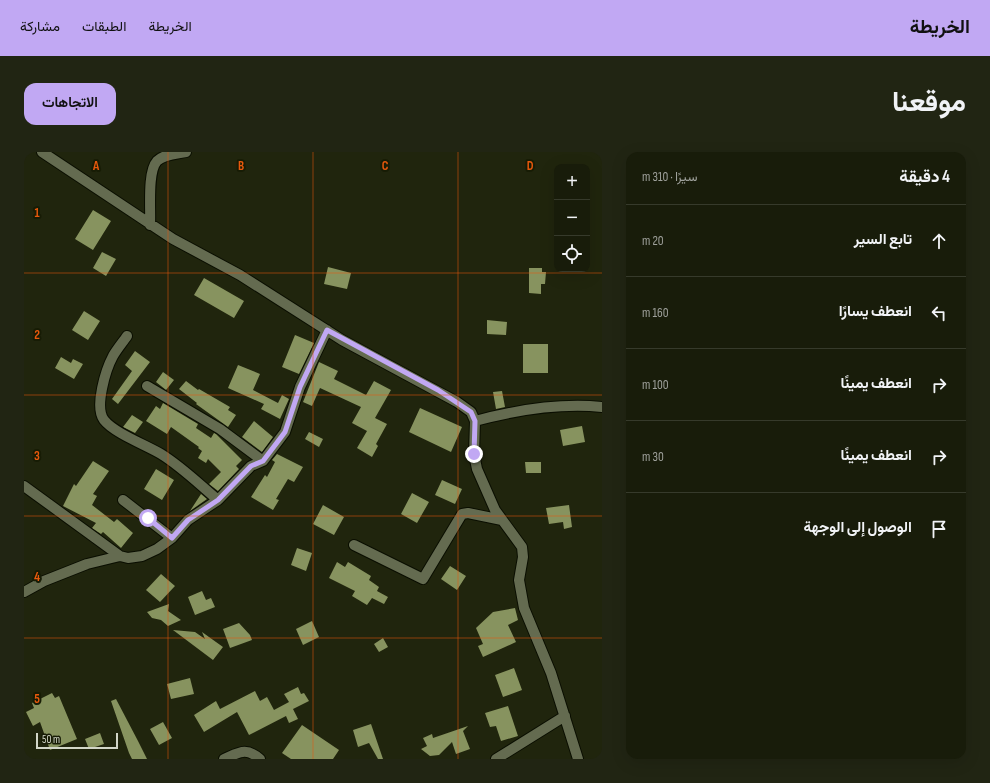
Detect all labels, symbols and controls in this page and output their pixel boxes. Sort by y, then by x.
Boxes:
text: الخريطة [910,16,970,39]
text: مشاركة [20,18,60,35]
text: الطبقات [82,18,126,35]
text: الخريطة [148,18,192,35]
button: الاتجاهات [24,83,116,125]
text: موقعنا [892,86,966,119]
text: A [92,158,100,174]
text: B [238,158,244,174]
text: C [382,158,389,174]
text: D [527,158,534,174]
map controls [554,164,590,272]
button: + [554,164,590,200]
text: 4 دقيقة [899,167,950,187]
text: سيرًا · 310 m [642,169,698,185]
button: − [554,200,590,236]
text: 1 [34,205,40,221]
text: تابع السير [854,230,912,249]
icon: ahead [928,230,950,252]
text: 20 m [642,233,664,249]
button: locate [554,236,590,272]
text: انعطف يسارًا [839,302,912,321]
icon: left [928,302,950,324]
text: 160 m [642,305,668,321]
text: 2 [34,327,40,343]
text: انعطف يمينًا [841,374,912,393]
icon: right [928,374,950,396]
text: 100 m [642,377,669,393]
route end [465,445,483,463]
text: انعطف يمينًا [841,446,912,465]
icon: right [928,446,950,468]
text: 3 [34,448,40,464]
text: 30 m [642,449,664,465]
route start [139,509,157,527]
text: الوصول إلى الوجهة [804,518,912,537]
icon: arrive [928,518,950,540]
text: 4 [34,569,40,585]
text: 5 [34,691,40,707]
scale bar [36,731,118,750]
text: 50 m [42,733,60,746]

